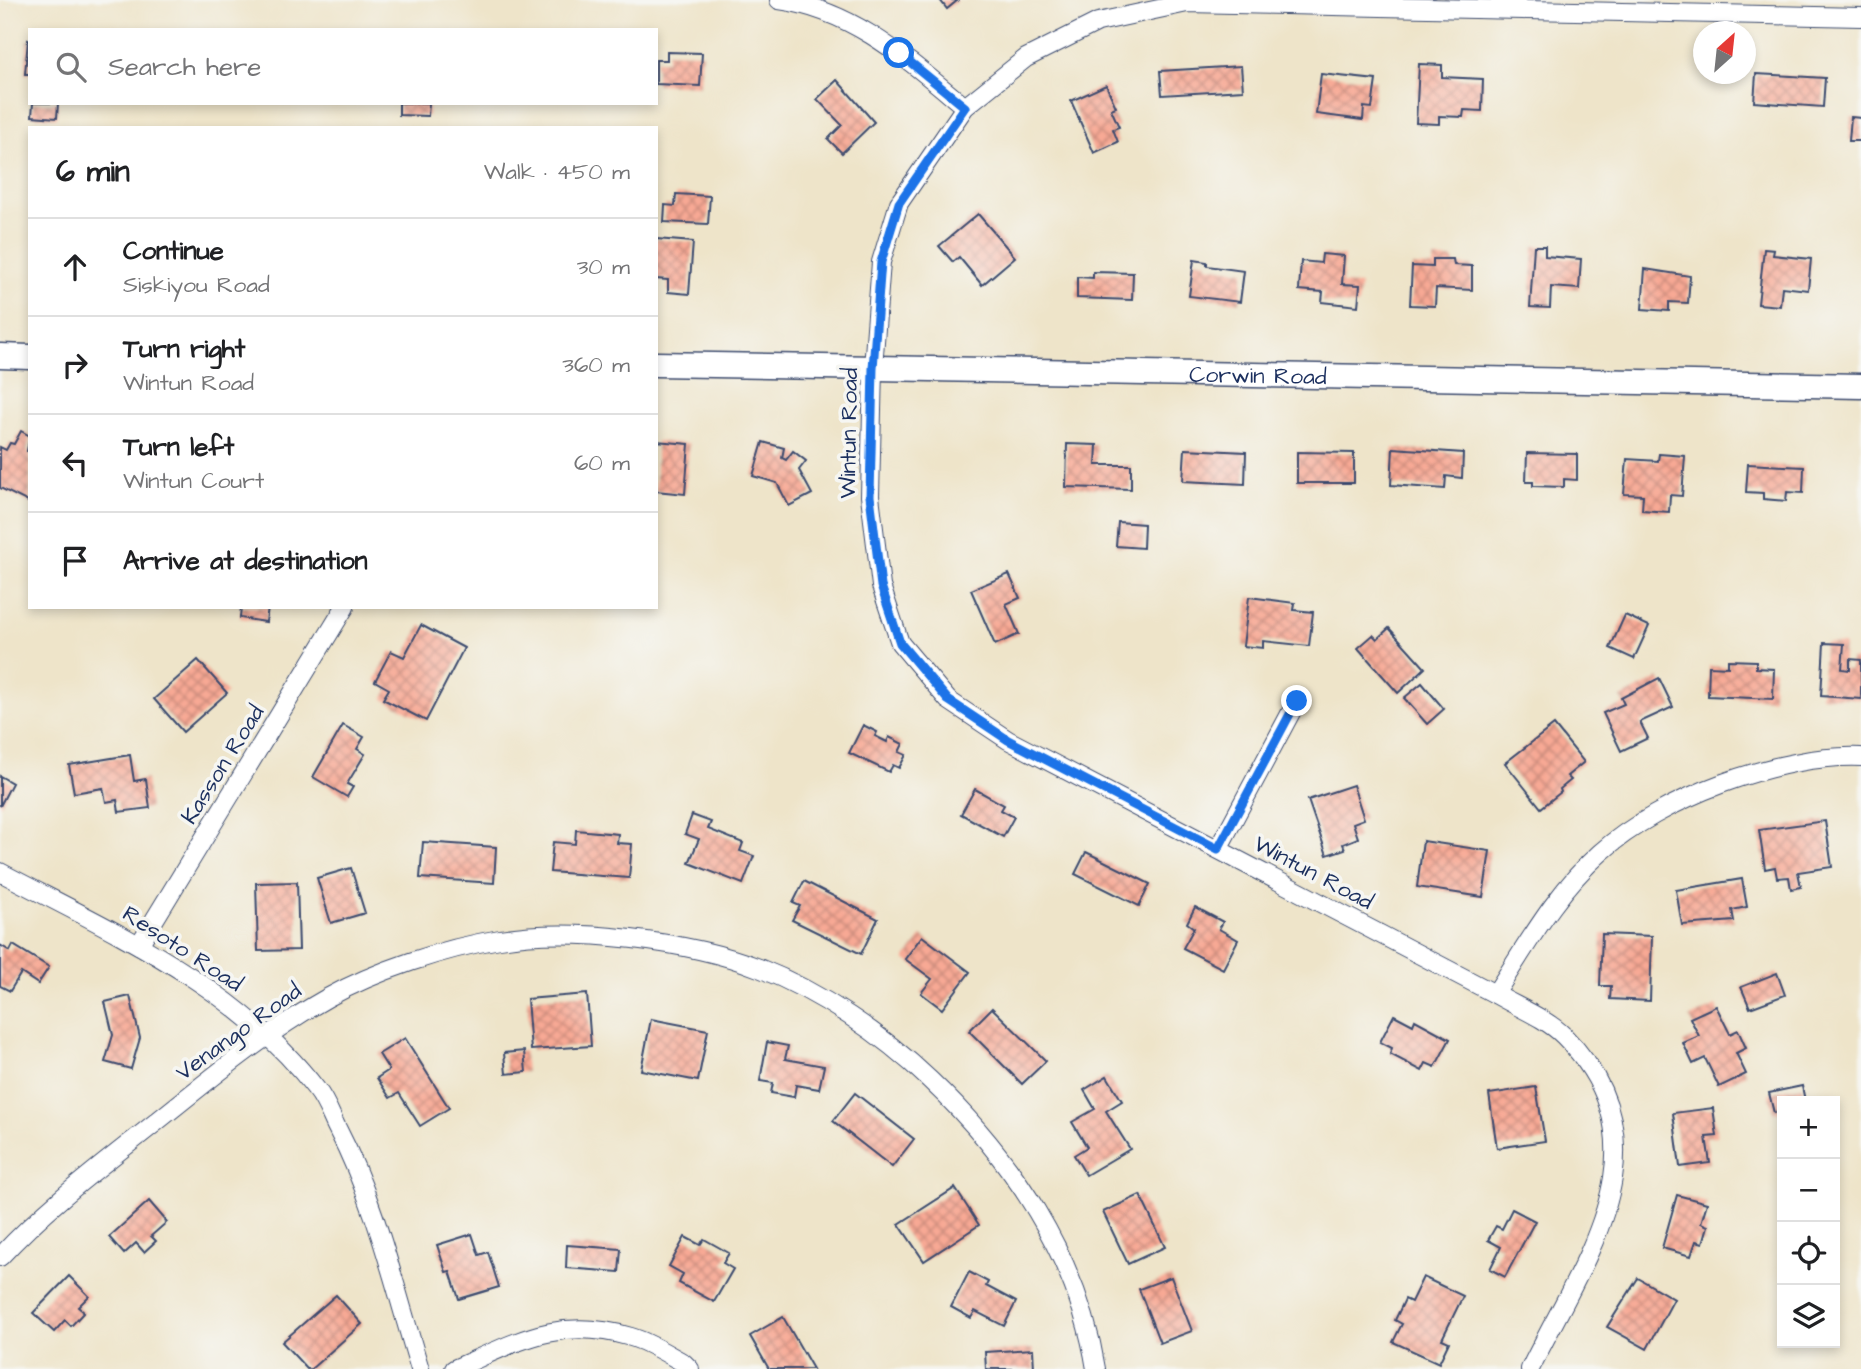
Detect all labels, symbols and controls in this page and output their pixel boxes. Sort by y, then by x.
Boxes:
north arrow [1693,21,1756,84]
search box [28,28,658,105]
route start [883,37,914,68]
icon: search [52,48,90,86]
text: Search here [108,49,261,85]
text: 6 min [56,151,130,193]
text: Walk · 450 m [484,156,630,188]
text: Continue [123,233,224,269]
icon: ahead [56,248,94,286]
text: 30 m [577,251,630,283]
text: Siskiyou Road [123,269,270,301]
text: Turn right [123,331,245,367]
icon: right [56,346,94,384]
text: 360 m [562,349,630,381]
street label: Corwin Road [1189,359,1327,393]
text: Wintun Road [123,367,254,399]
street label: Wintun Road [832,367,866,499]
text: Turn left [123,429,234,465]
icon: left [56,444,94,482]
text: 60 m [574,447,630,479]
text: Wintun Court [123,465,264,497]
icon: arrive [56,542,94,580]
text: Arrive at destination [123,543,368,579]
route end [1281,685,1312,716]
street label: Kasson Road [173,699,272,830]
street label: Wintun Road [1248,828,1379,918]
street label: Resoto Road [116,898,249,1000]
street label: Venango Road [169,975,309,1089]
map controls [1777,1096,1840,1348]
button: + [1777,1096,1840,1159]
button: − [1777,1159,1840,1222]
button: locate [1777,1222,1840,1285]
button: layers [1777,1285,1840,1348]

